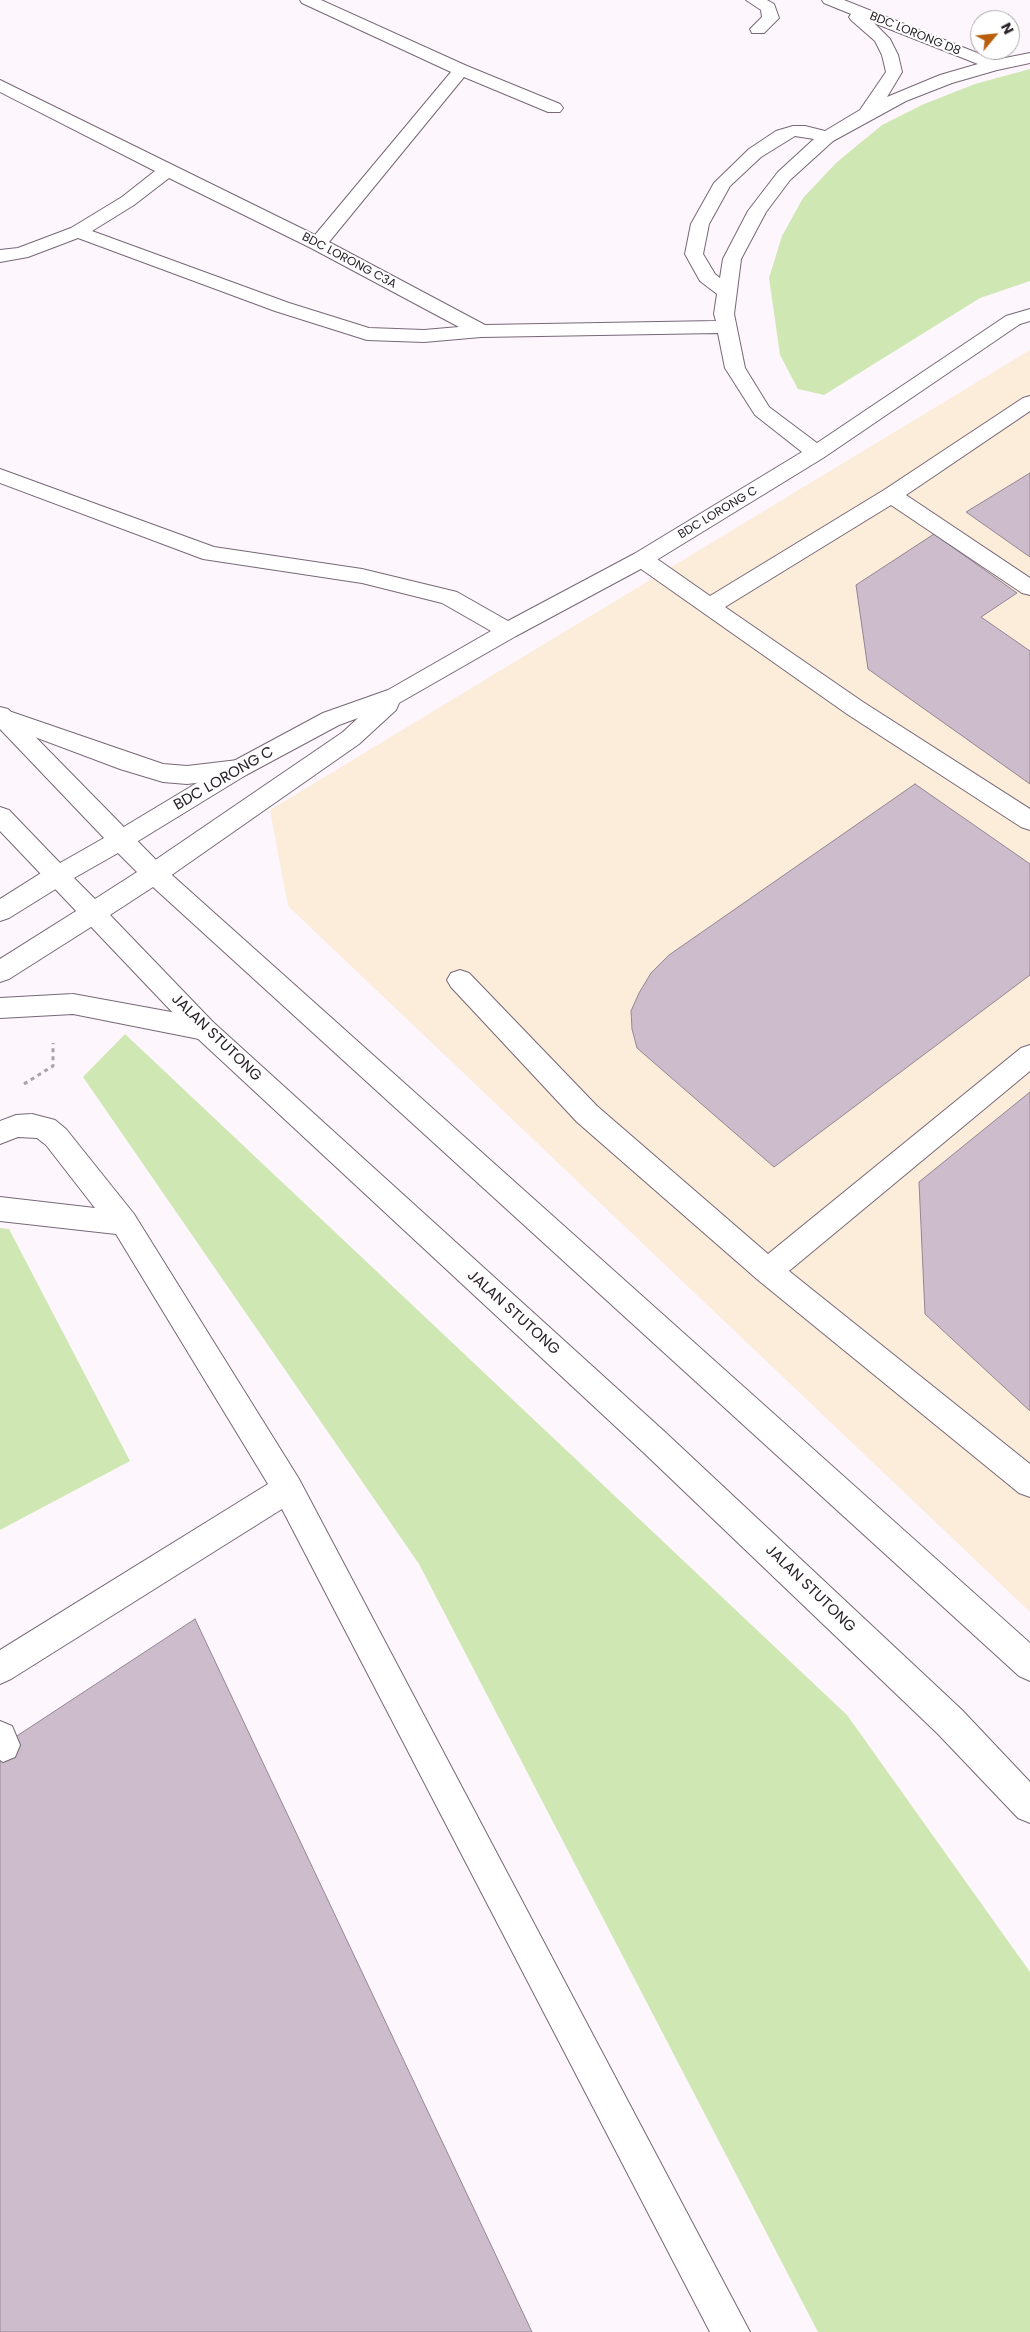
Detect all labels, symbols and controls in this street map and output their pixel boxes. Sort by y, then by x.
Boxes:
street label: BDC LORONG D8 [867,9,963,59]
north arrow [970,10,1020,60]
text: N [996,19,1019,38]
street label: BDC LORONG C3A [299,230,399,292]
street label: BDC LORONG C [676,484,760,542]
street label: BDC LORONG C [171,743,277,815]
street label: JALAN STUTONG [167,990,265,1086]
street label: JALAN STUTONG [463,1267,563,1359]
street label: JALAN STUTONG [761,1541,859,1637]

